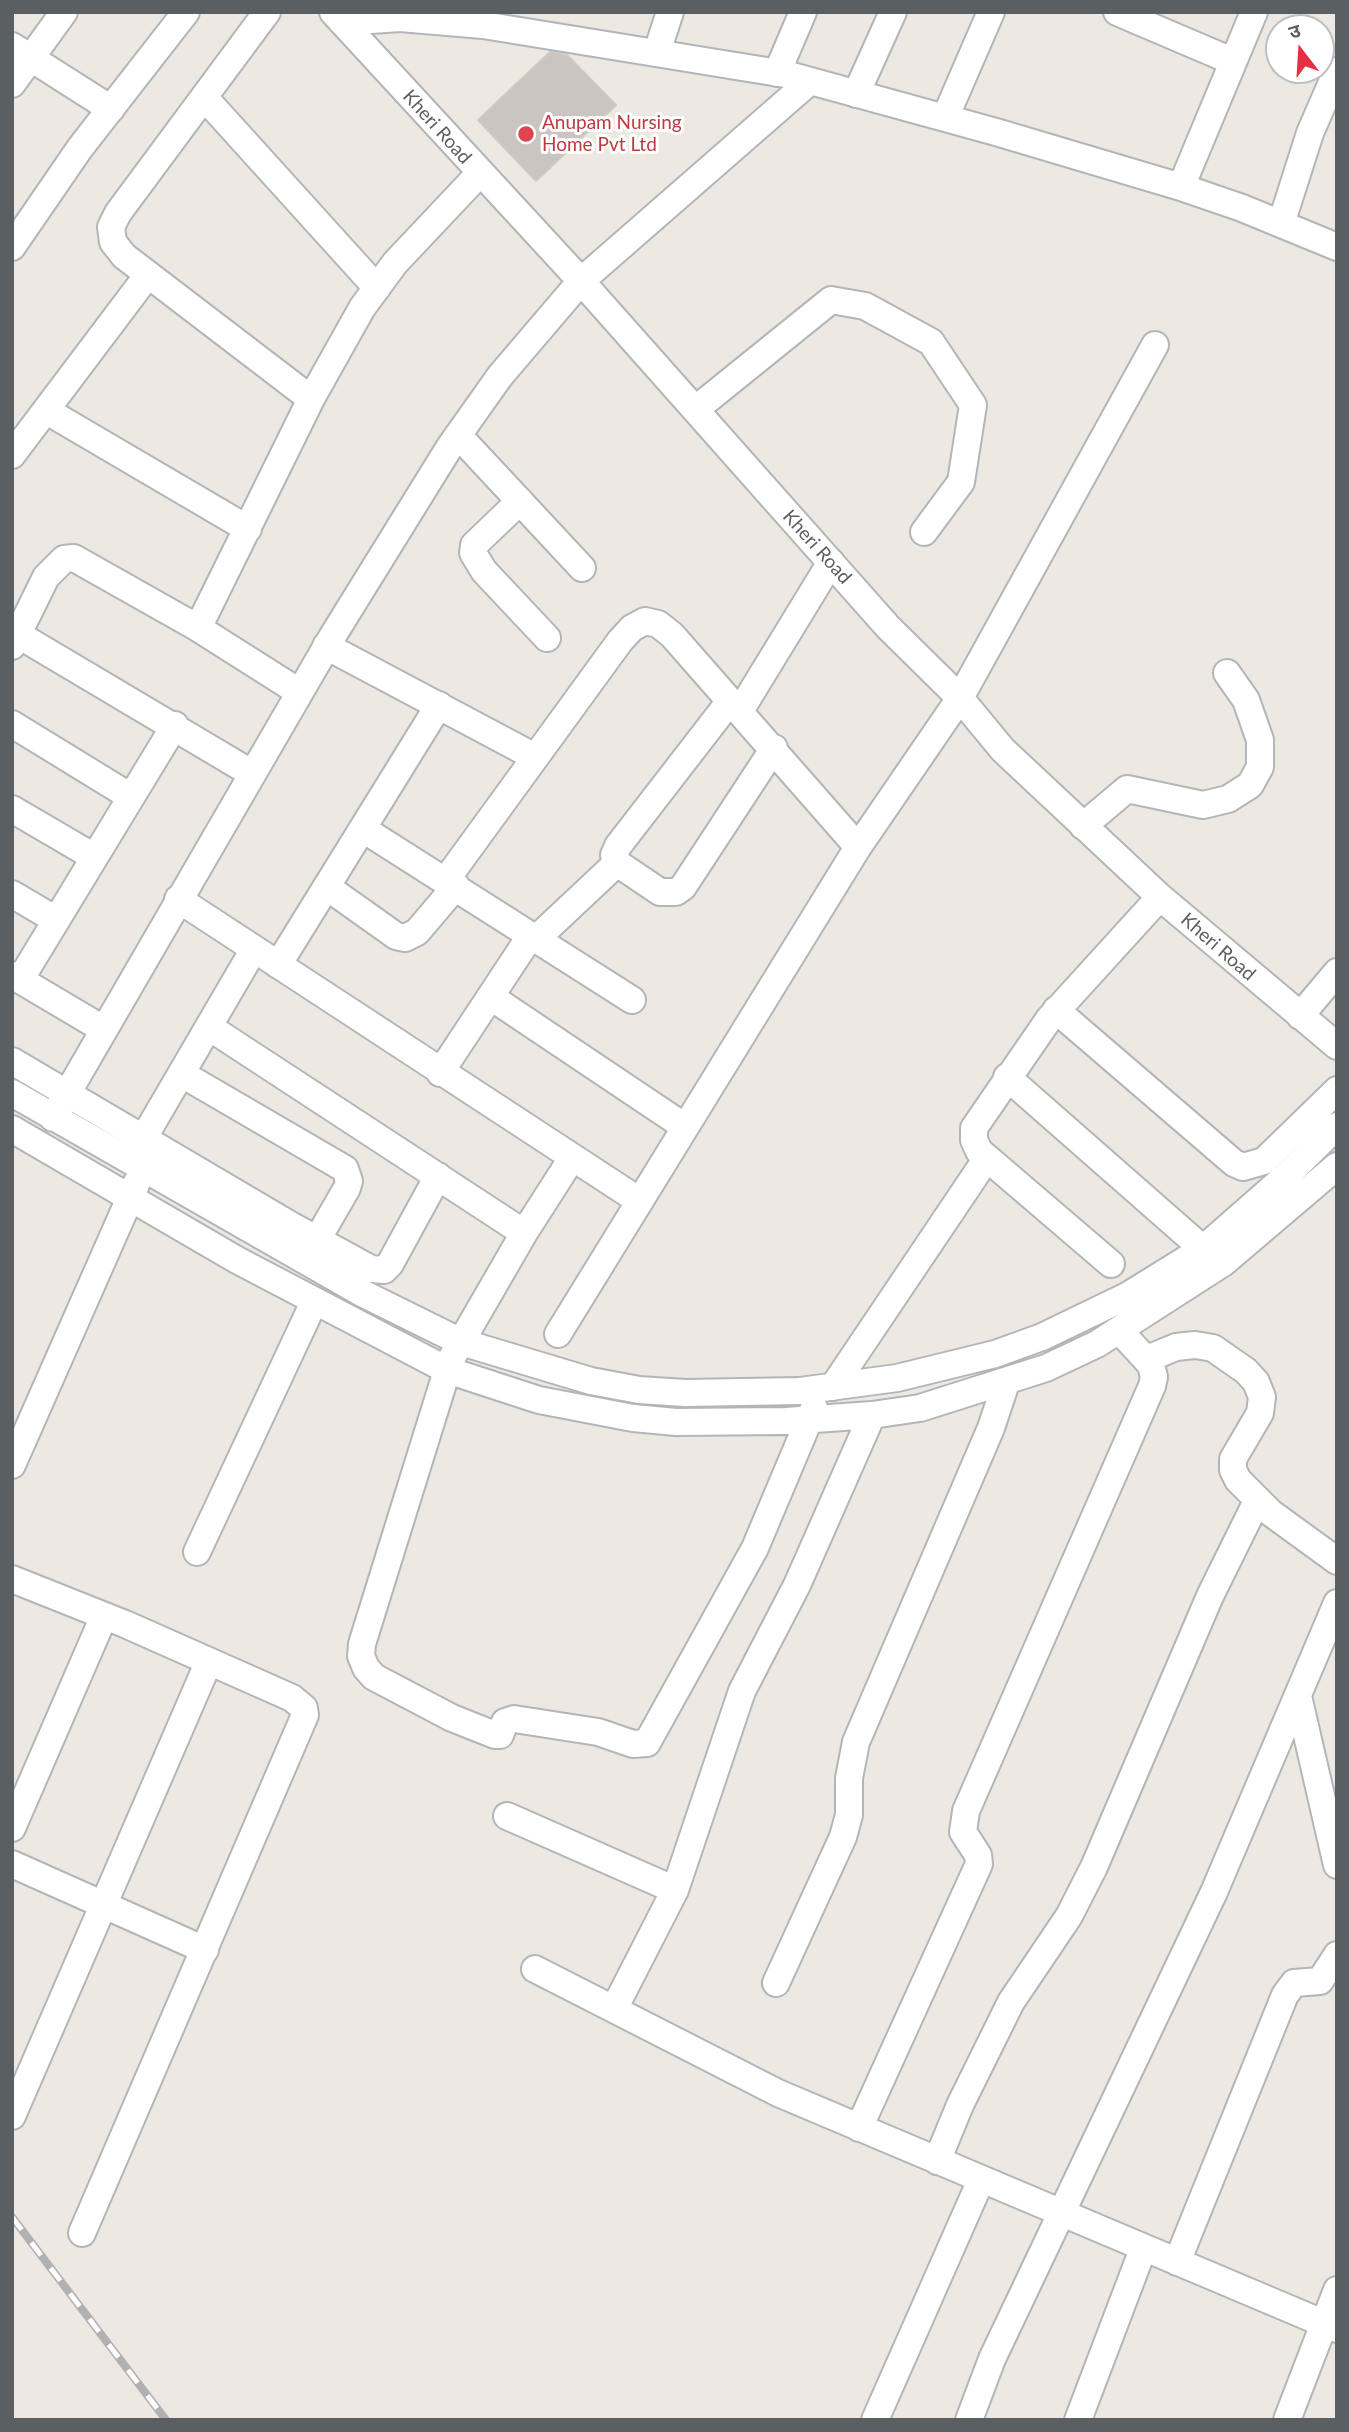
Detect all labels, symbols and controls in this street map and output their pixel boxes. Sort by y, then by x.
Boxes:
north arrow [1265,14,1335,84]
text: उ [1286,18,1303,43]
street label: Kheri Road [398,85,476,169]
place label: Anupam Nursing Home Pvt Ltd [542,112,682,156]
marker: Anupam Nursing Home Pvt Ltd [516,124,536,144]
street label: Kheri Road [778,505,856,589]
street label: Kheri Road [1176,908,1260,986]

